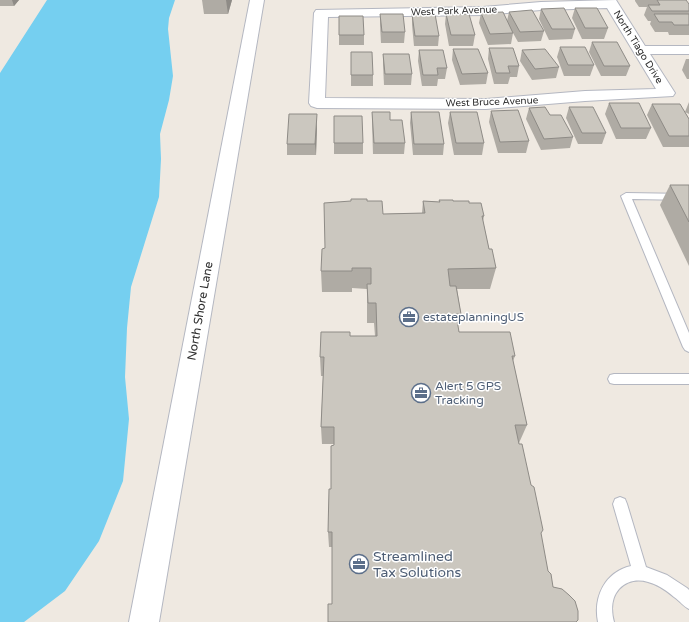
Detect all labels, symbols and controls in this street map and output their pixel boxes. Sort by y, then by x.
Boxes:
street label: West Park Avenue [411,3,498,19]
street label: North Tiago Drive [611,8,666,86]
street label: West Bruce Avenue [446,94,539,110]
street label: North Shore Lane [184,260,216,362]
office icon: estateplanningUS [398,306,420,328]
place label: estateplanningUS [423,310,524,324]
place label: Alert 5 GPS Tracking [435,379,501,407]
office icon: Alert 5 GPS Tracking [410,382,432,404]
place label: Streamlined Tax Solutions [373,548,462,581]
office icon: Streamlined Tax Solutions [348,553,370,575]

